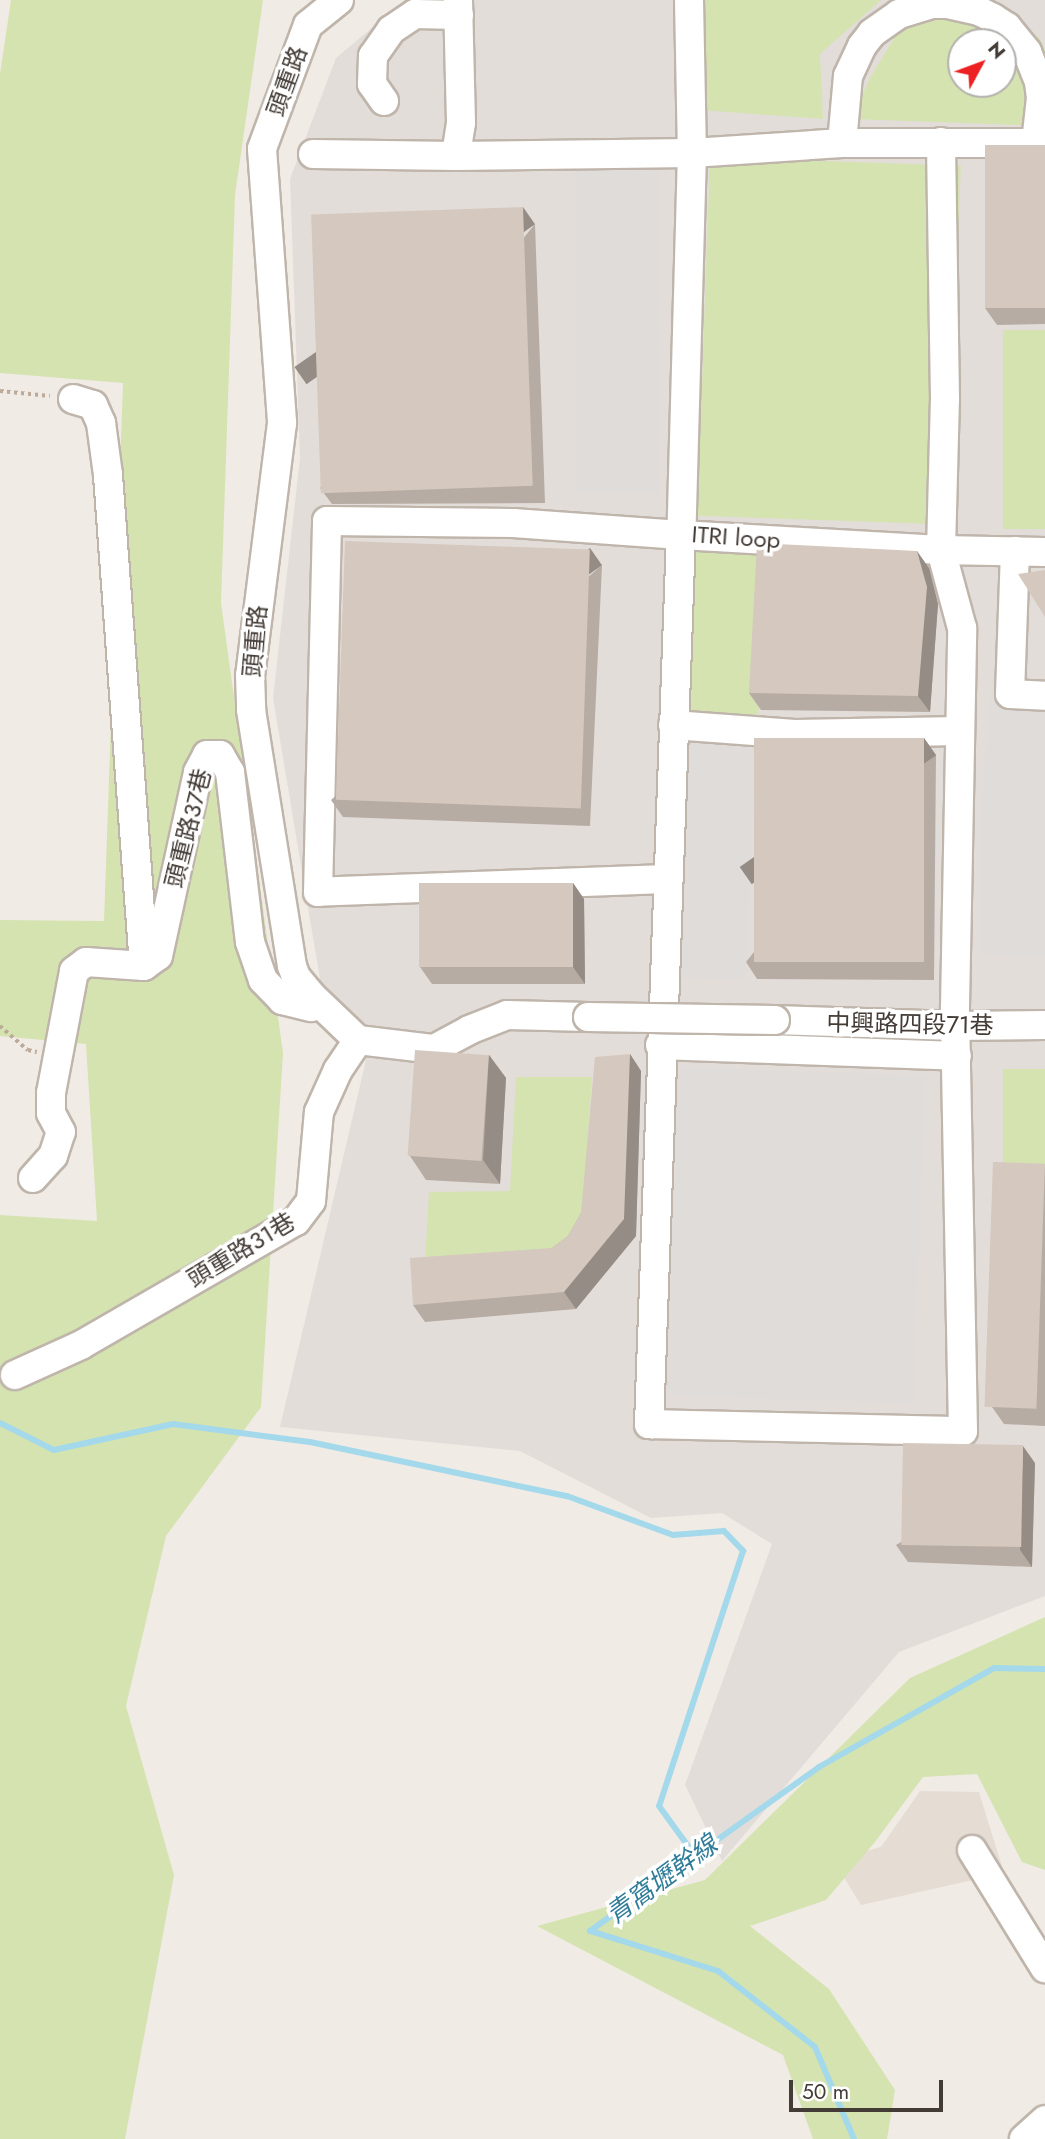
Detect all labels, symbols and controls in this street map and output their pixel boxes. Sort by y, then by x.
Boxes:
north arrow [947,28,1017,98]
text: N [982,36,1012,65]
street label: 頭重路 [261,42,313,120]
street label: ITRI loop [691,520,781,554]
street label: 頭重路 [238,604,272,678]
street label: 頭重路37巷 [159,766,217,890]
street label: 中興路四段71巷 [826,1008,994,1040]
street label: 頭重路31巷 [182,1207,300,1293]
water label: 青窩壢幹線 [600,1829,724,1931]
scale bar [793,2066,947,2110]
text: 50 m [802,2077,849,2107]

